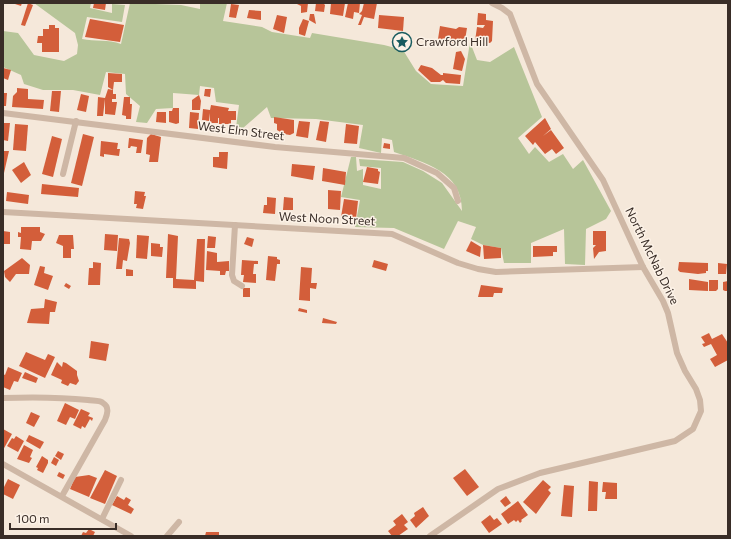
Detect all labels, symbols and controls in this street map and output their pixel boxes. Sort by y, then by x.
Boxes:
place icon: Crawford Hill [391,31,413,53]
place label: Crawford Hill [416,34,488,48]
street label: West Elm Street [197,118,285,142]
street label: North McNab Drive [623,205,682,306]
street label: West Noon Street [278,208,376,228]
scale bar [10,505,116,531]
text: 100 m [16,511,50,525]

